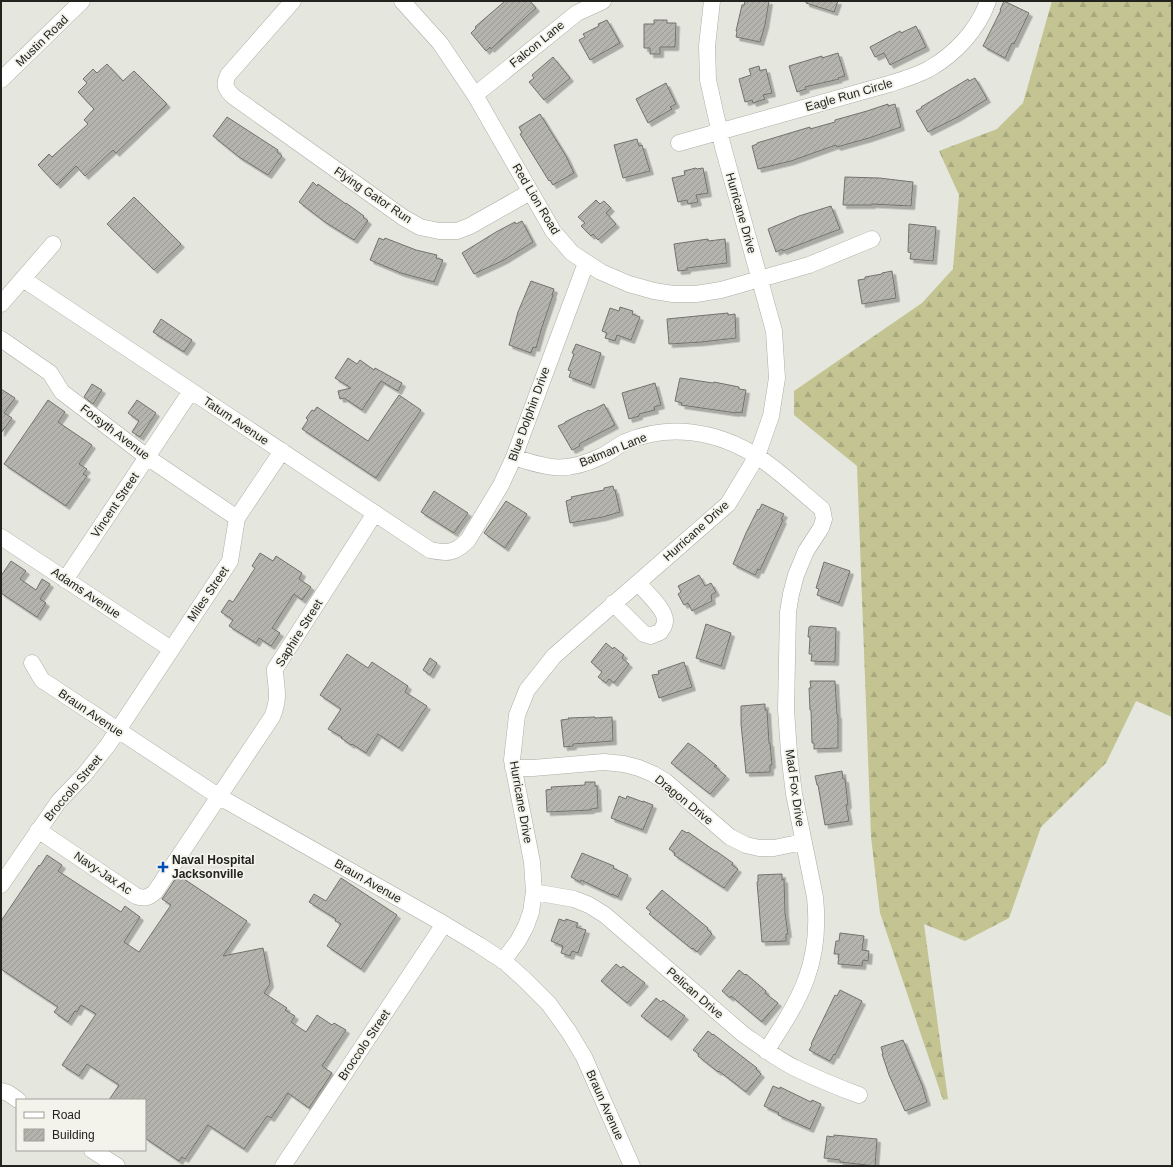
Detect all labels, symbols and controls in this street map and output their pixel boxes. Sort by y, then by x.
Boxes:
street label: Mustin Road [13,13,71,69]
street label: Falcon Lane [507,18,567,70]
street label: Eagle Run Circle [804,76,895,114]
street label: Red Lion Road [509,161,563,237]
street label: Flying Gator Run [331,164,415,226]
street label: Hurricane Drive [723,171,759,255]
street label: Blue Dolphin Drive [505,365,553,463]
street label: Tatum Avenue [201,394,272,448]
street label: Forsyth Avenue [78,401,153,463]
street label: Batman Lane [577,430,649,470]
street label: Vincent Street [88,469,142,540]
street label: Hurricane Drive [660,498,732,564]
street label: Miles Street [184,563,232,624]
street label: Adams Avenue [49,565,124,621]
street label: Saphire Street [273,596,326,669]
street label: Braun Avenue [56,686,126,740]
street label: Mad Fox Drive [783,748,807,828]
street label: Broccolo Street [41,752,105,824]
street label: Hurricane Drive [507,760,535,845]
street label: Dragon Drive [652,772,716,828]
street label: Navy-Jax Ac [71,849,135,897]
place label: Naval Hospital Jacksonville [172,853,255,881]
street label: Braun Avenue [332,856,404,906]
marker: Naval Hospital Jacksonville [157,861,169,873]
street label: Pelican Drive [664,965,727,1022]
street label: Broccolo Street [335,1007,393,1083]
street label: Braun Avenue [583,1068,627,1142]
legend [16,1099,146,1151]
text: Road [52,1108,81,1122]
text: Building [52,1128,95,1142]

